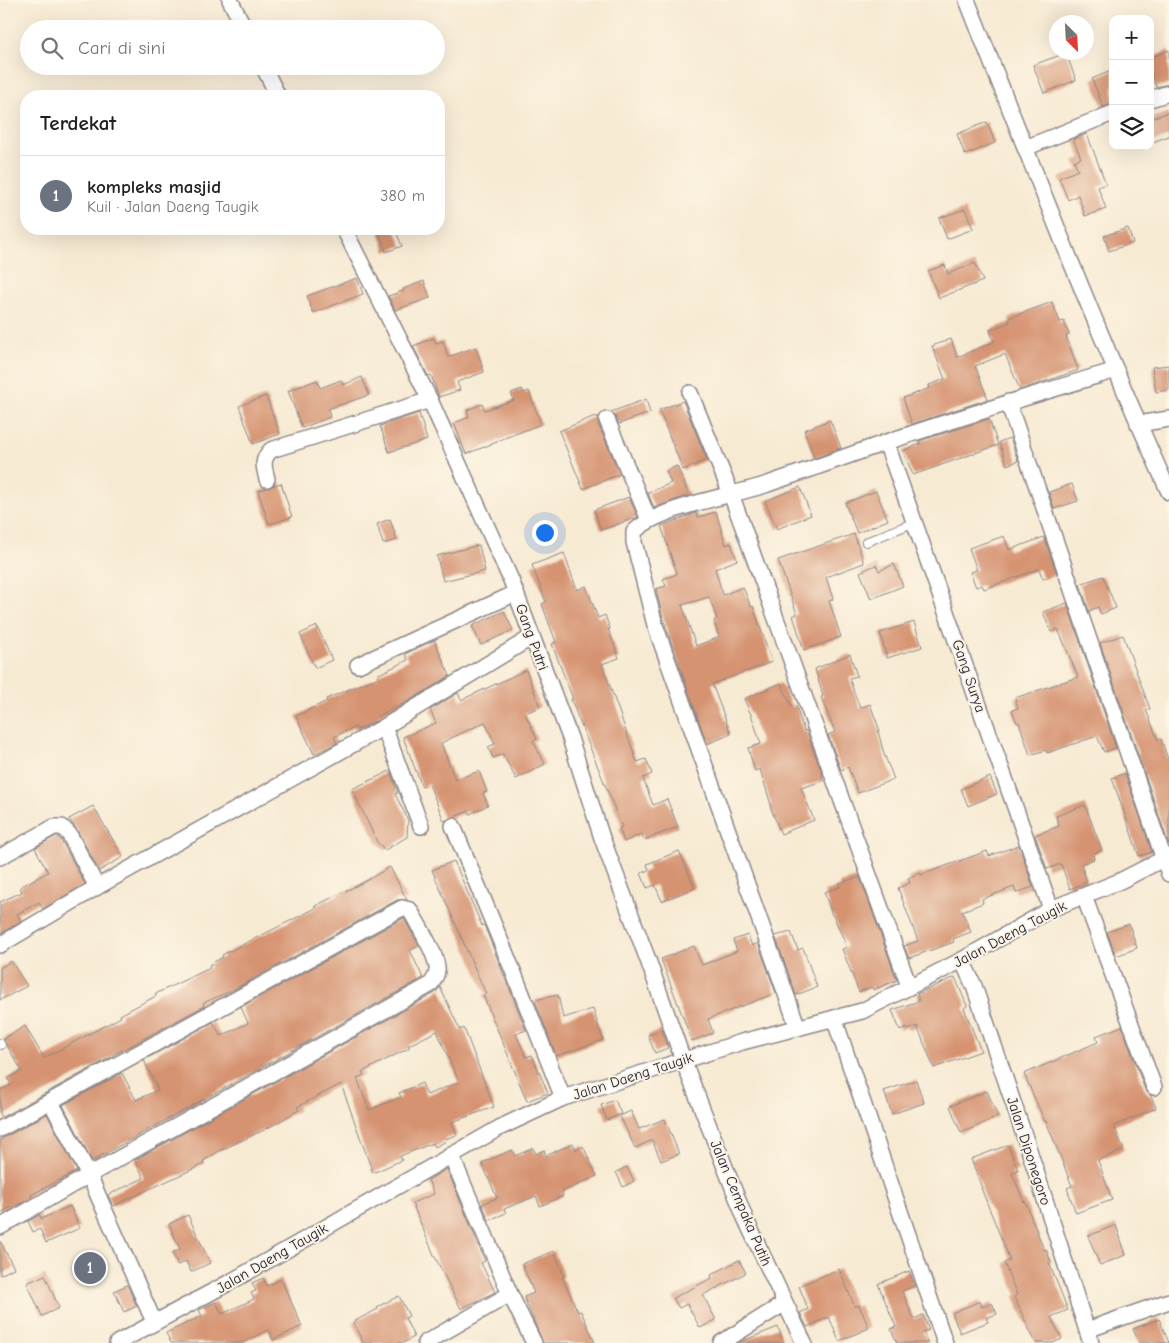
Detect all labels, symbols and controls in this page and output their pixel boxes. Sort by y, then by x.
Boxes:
north arrow [1049,15,1094,60]
map controls [1109,15,1154,150]
button: + [1109,15,1154,60]
search box [20,20,445,75]
icon: search [38,34,66,62]
text: Cari di sini [78,37,165,59]
button: − [1109,60,1154,105]
button: layers [1109,105,1154,150]
text: Terdekat [40,111,116,135]
text: kompleks masjid [87,176,221,198]
text: 1 [53,187,59,205]
text: 380 m [380,187,425,205]
text: Kuil · Jalan Daeng Taugik [87,198,258,216]
your location [532,520,558,546]
street label: Gang Putri [512,601,552,673]
street label: Gang Surya [948,637,990,715]
street label: Jalan Daeng Taugik [950,896,1070,971]
street label: Jalan Daeng Taugik [571,1048,696,1104]
street label: Jalan Diponegoro [1003,1094,1055,1208]
street label: Jalan Cempaka Putih [706,1137,776,1269]
street label: Jalan Daeng Taugik [213,1219,331,1297]
pin: 1 [74,1249,106,1287]

